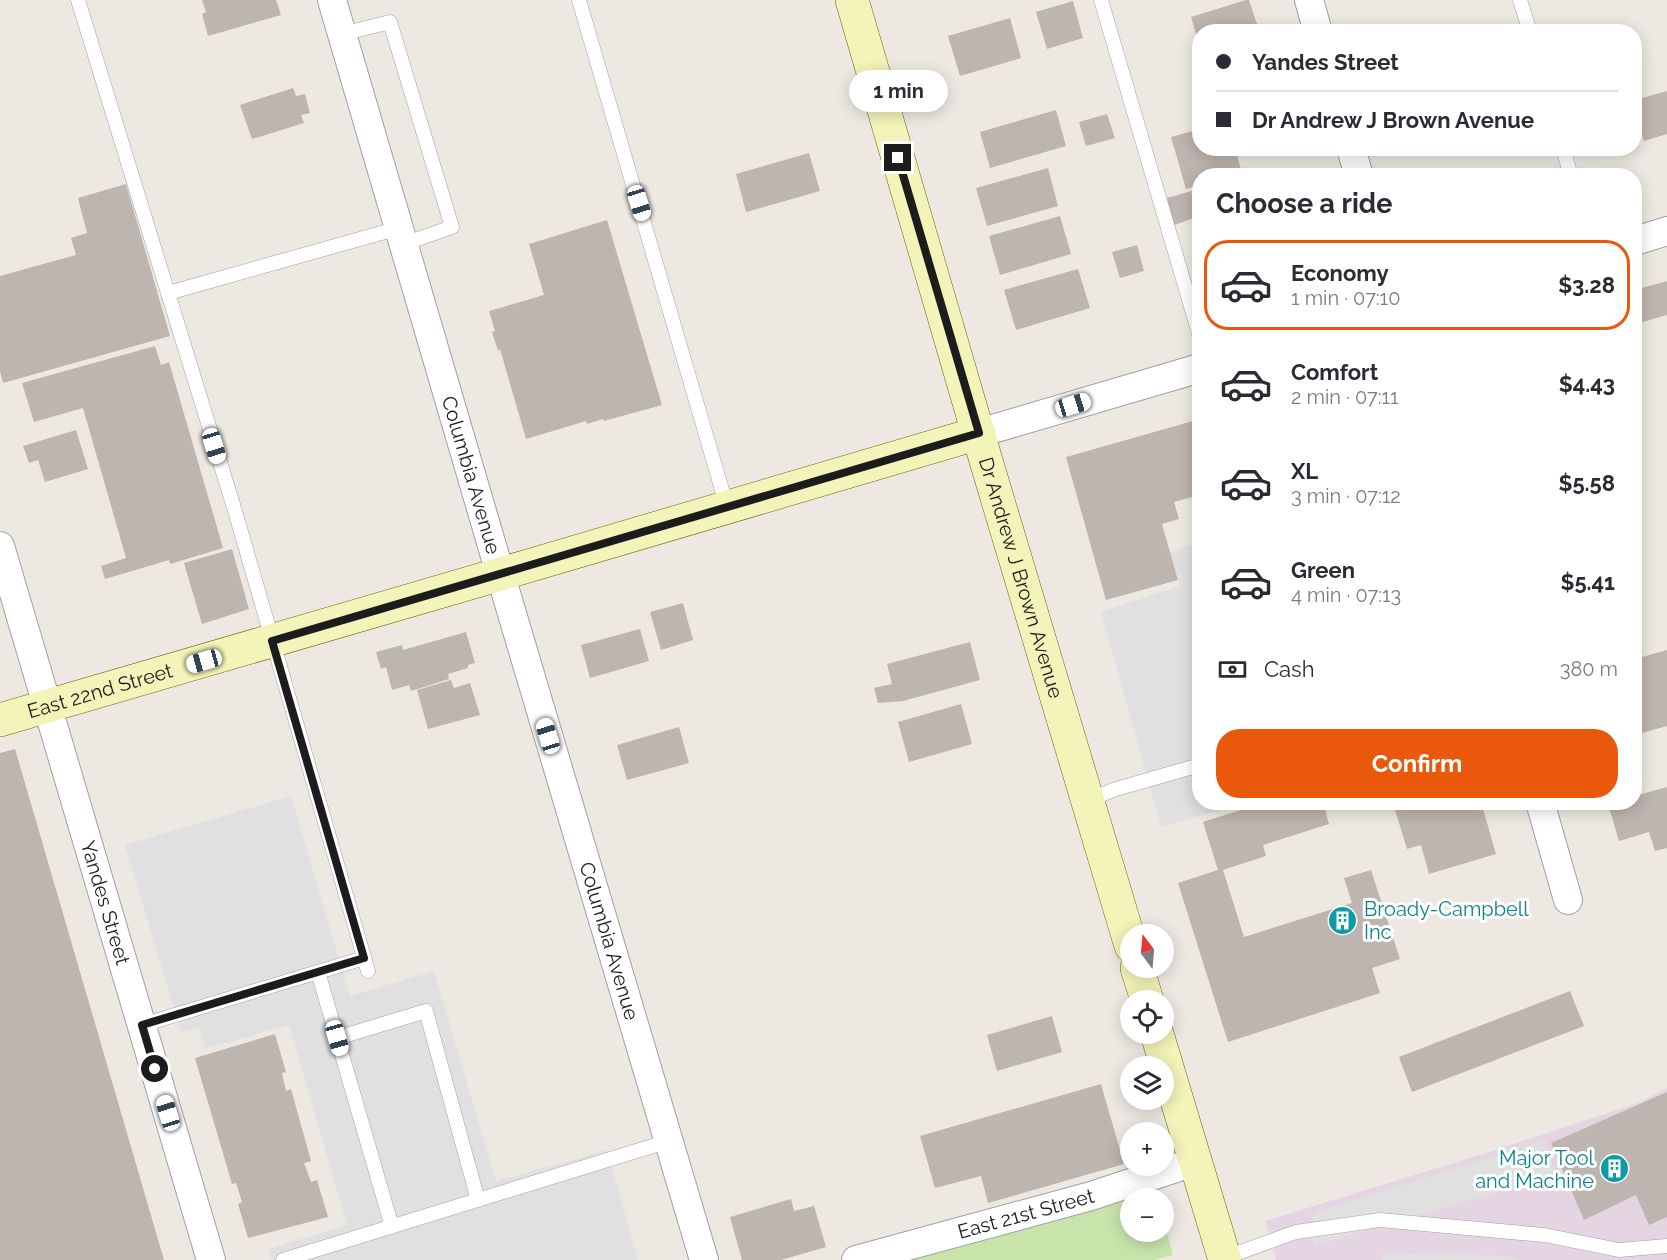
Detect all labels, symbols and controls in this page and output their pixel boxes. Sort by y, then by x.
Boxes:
text: Yandes Street [1252,49,1399,75]
callout: 1 min [848,71,948,113]
text: 1 min [873,79,924,103]
text: Dr Andrew J Brown Avenue [1252,107,1534,133]
route end [884,144,911,171]
car [625,183,653,223]
text: Choose a ride [1216,188,1392,219]
icon: car [1219,258,1273,312]
text: Economy [1291,260,1389,286]
text: $3.28 [1558,272,1615,298]
text: 1 min · 07:10 [1291,286,1400,310]
icon: car [1219,357,1273,411]
text: Comfort [1291,359,1378,385]
text: $4.43 [1559,371,1615,397]
text: 2 min · 07:11 [1291,385,1399,409]
car [1053,391,1093,419]
street label: Columbia Avenue [437,393,506,557]
car [200,426,228,466]
street label: Dr Andrew J Brown Avenue [974,454,1068,701]
icon: car [1219,456,1273,510]
text: XL [1291,458,1318,484]
text: $5.58 [1558,470,1615,496]
text: 3 min · 07:12 [1291,484,1401,508]
icon: car [1219,555,1273,609]
text: Green [1291,557,1355,583]
text: $5.41 [1560,569,1615,595]
text: 4 min · 07:13 [1291,583,1401,607]
car [184,647,224,675]
icon: cash [1216,653,1249,686]
text: Cash [1264,656,1315,682]
text: 380 m [1560,657,1618,681]
street label: East 22nd Street [24,658,176,723]
car [534,716,562,756]
button: Confirm [1216,729,1618,798]
street label: Yandes Street [76,838,135,968]
street label: Columbia Avenue [574,859,644,1023]
place label: Broady-Campbell Inc [1364,897,1529,944]
building icon: Broady-Campbell Inc [1327,904,1359,936]
north arrow [1120,924,1174,978]
map controls [1120,924,1174,1242]
button: locate [1120,990,1174,1044]
car [323,1018,351,1058]
route start [141,1055,168,1082]
button: layers [1120,1056,1174,1110]
car [154,1093,182,1133]
button: + [1120,1122,1174,1176]
place label: Major Tool and Machine [1475,1146,1595,1193]
building icon: Major Tool and Machine [1599,1153,1631,1185]
street label: East 21st Street [955,1184,1097,1244]
button: − [1120,1188,1174,1242]

